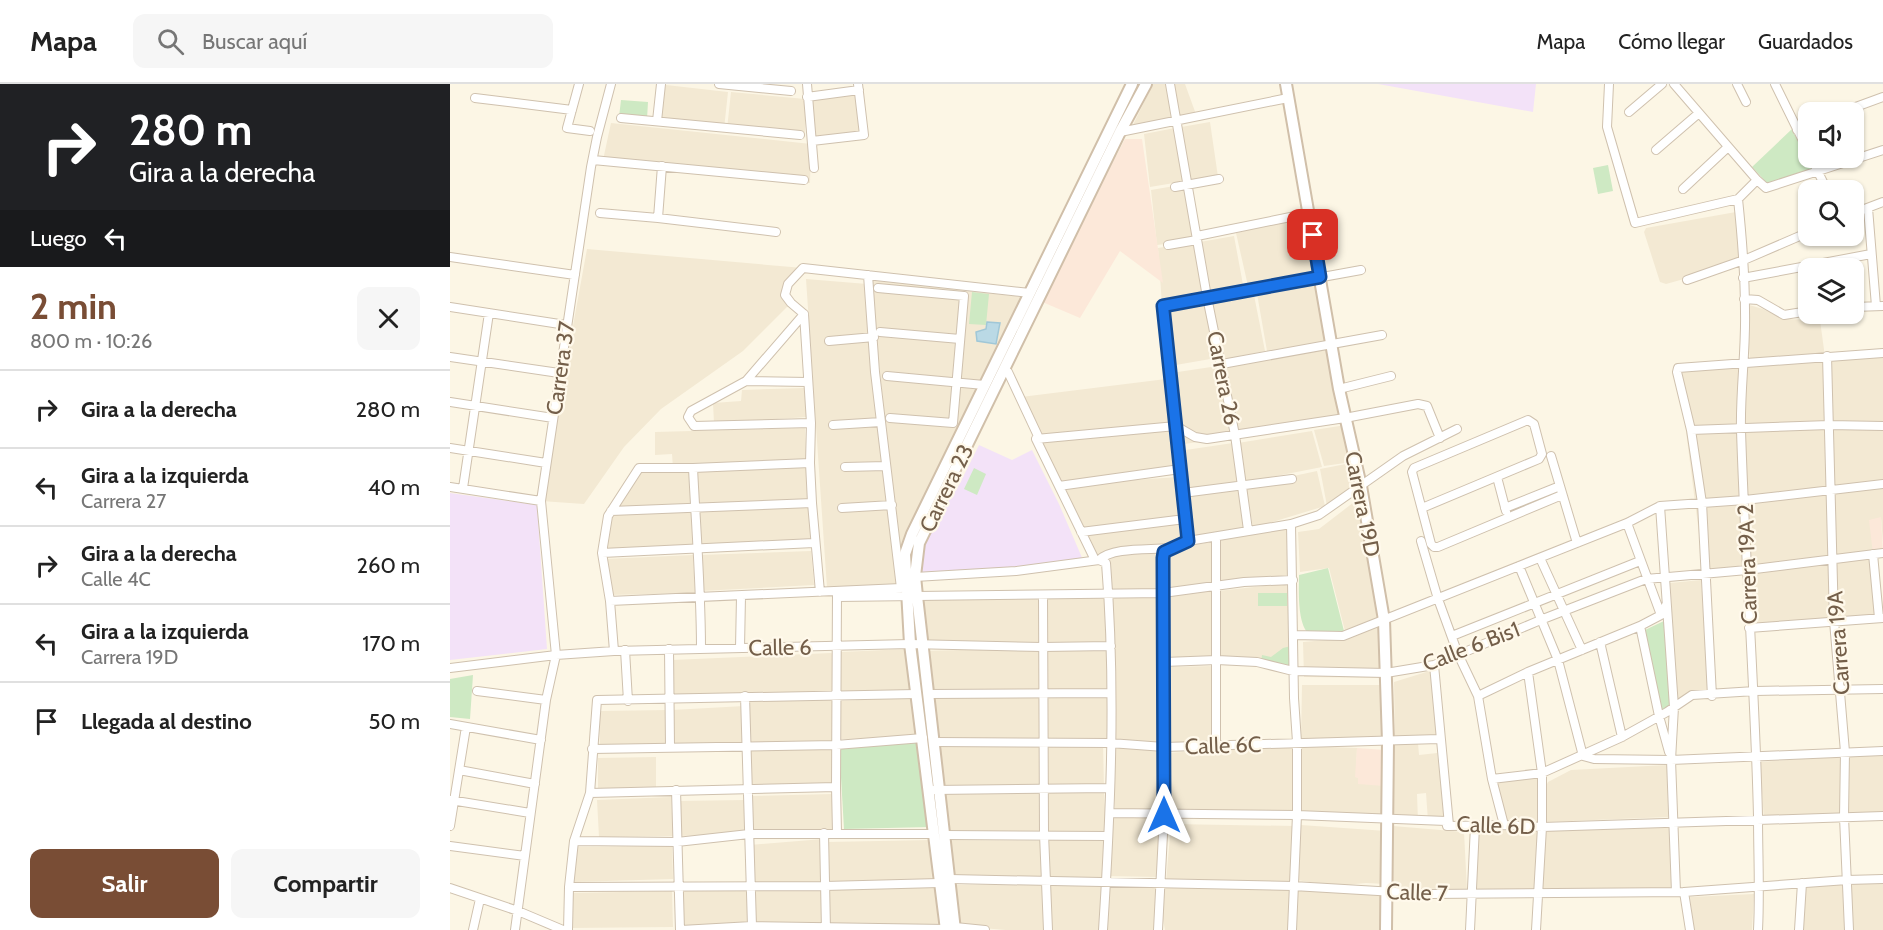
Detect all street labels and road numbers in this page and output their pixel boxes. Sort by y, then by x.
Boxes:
street label: Carrera 37 [541,320,580,417]
street label: Carrera 26 [1201,329,1246,427]
street label: Carrera 23 [914,440,979,537]
street label: Carrera 19D [1339,449,1386,559]
street label: Carrera 19A 2 [1732,503,1763,625]
street label: Carrera 19A [1821,590,1856,696]
street label: Calle 6 Bis1 [1419,616,1524,677]
street label: Calle 6 [748,633,812,662]
street label: Calle 6C [1184,731,1262,760]
street label: Calle 6D [1456,811,1536,840]
street label: Calle 7 [1386,878,1448,907]

